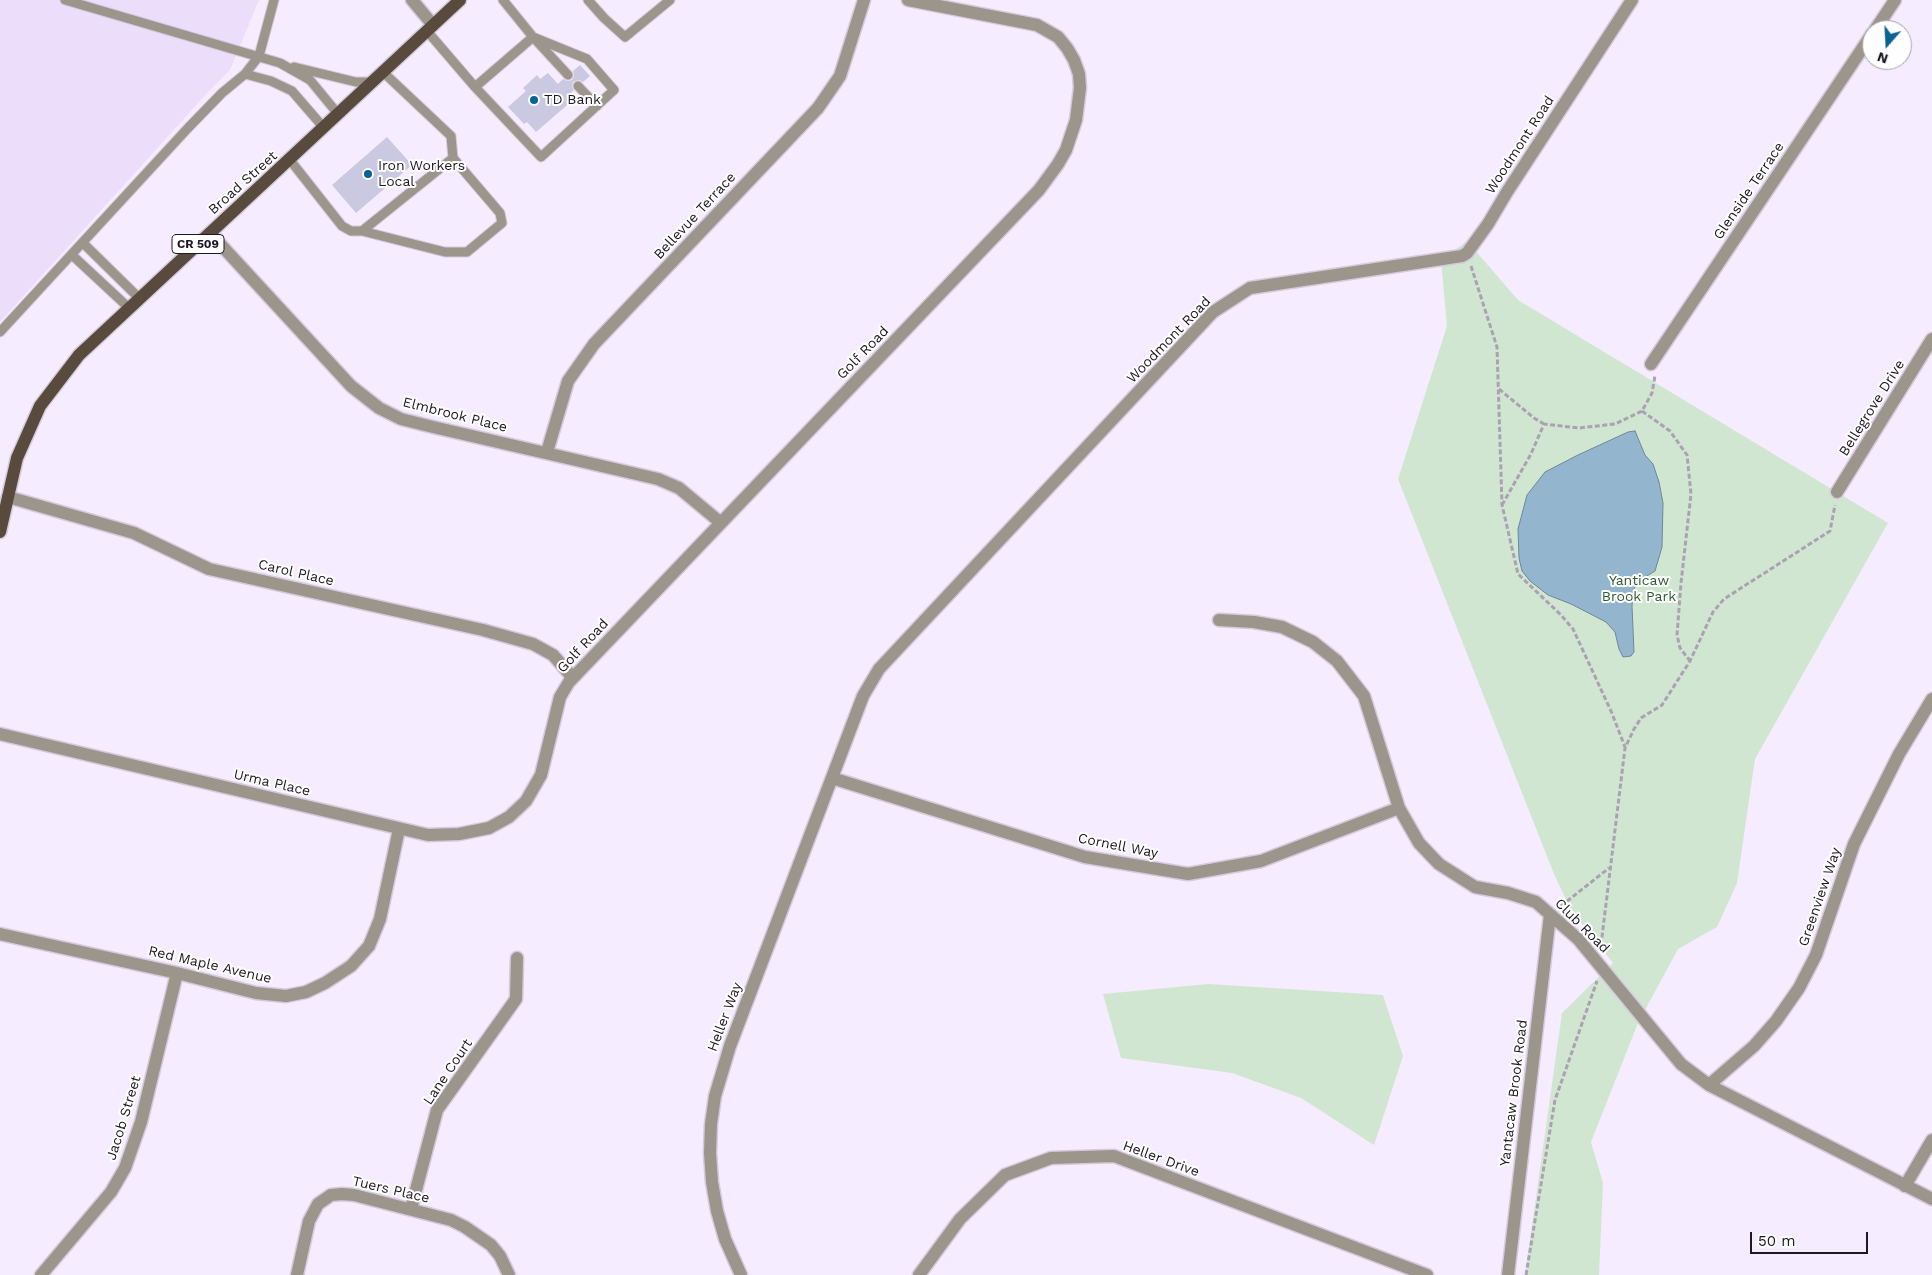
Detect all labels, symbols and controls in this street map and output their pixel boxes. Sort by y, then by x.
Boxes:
north arrow [1862,20,1912,70]
text: N [1875,49,1890,67]
place label: TD Bank [544,92,601,108]
street label: Woodmont Road [1482,93,1558,197]
marker: TD Bank [528,94,540,106]
street label: Glenside Terrace [1710,139,1788,243]
street label: Broad Street [205,148,281,218]
place label: Iron Workers Local [378,158,465,190]
marker: Iron Workers Local [362,168,374,180]
street label: Bellevue Terrace [650,169,740,263]
road number: CR 509 [172,234,224,253]
street label: Woodmont Road [1123,293,1215,387]
street label: Golf Road [834,323,892,383]
street label: Bellegrove Drive [1836,357,1908,459]
street label: Elmbrook Place [401,394,509,436]
street label: Carol Place [257,556,335,590]
park label: Yanticaw Brook Park [1602,573,1676,606]
street label: Golf Road [554,616,612,676]
street label: Urma Place [232,766,312,800]
street label: Cornell Way [1076,830,1160,862]
street label: Greenview Way [1795,845,1845,949]
street label: Club Road [1551,895,1613,957]
street label: Red Maple Avenue [147,943,273,987]
street label: Heller Way [704,980,746,1054]
street label: Yantacaw Brook Road [1497,1019,1531,1167]
street label: Lane Court [420,1036,476,1108]
street label: Jacob Street [103,1074,145,1162]
street label: Heller Drive [1120,1137,1202,1181]
street label: Tuers Place [351,1173,431,1207]
scale bar [1752,1222,1870,1254]
text: 50 m [1758,1232,1795,1250]

